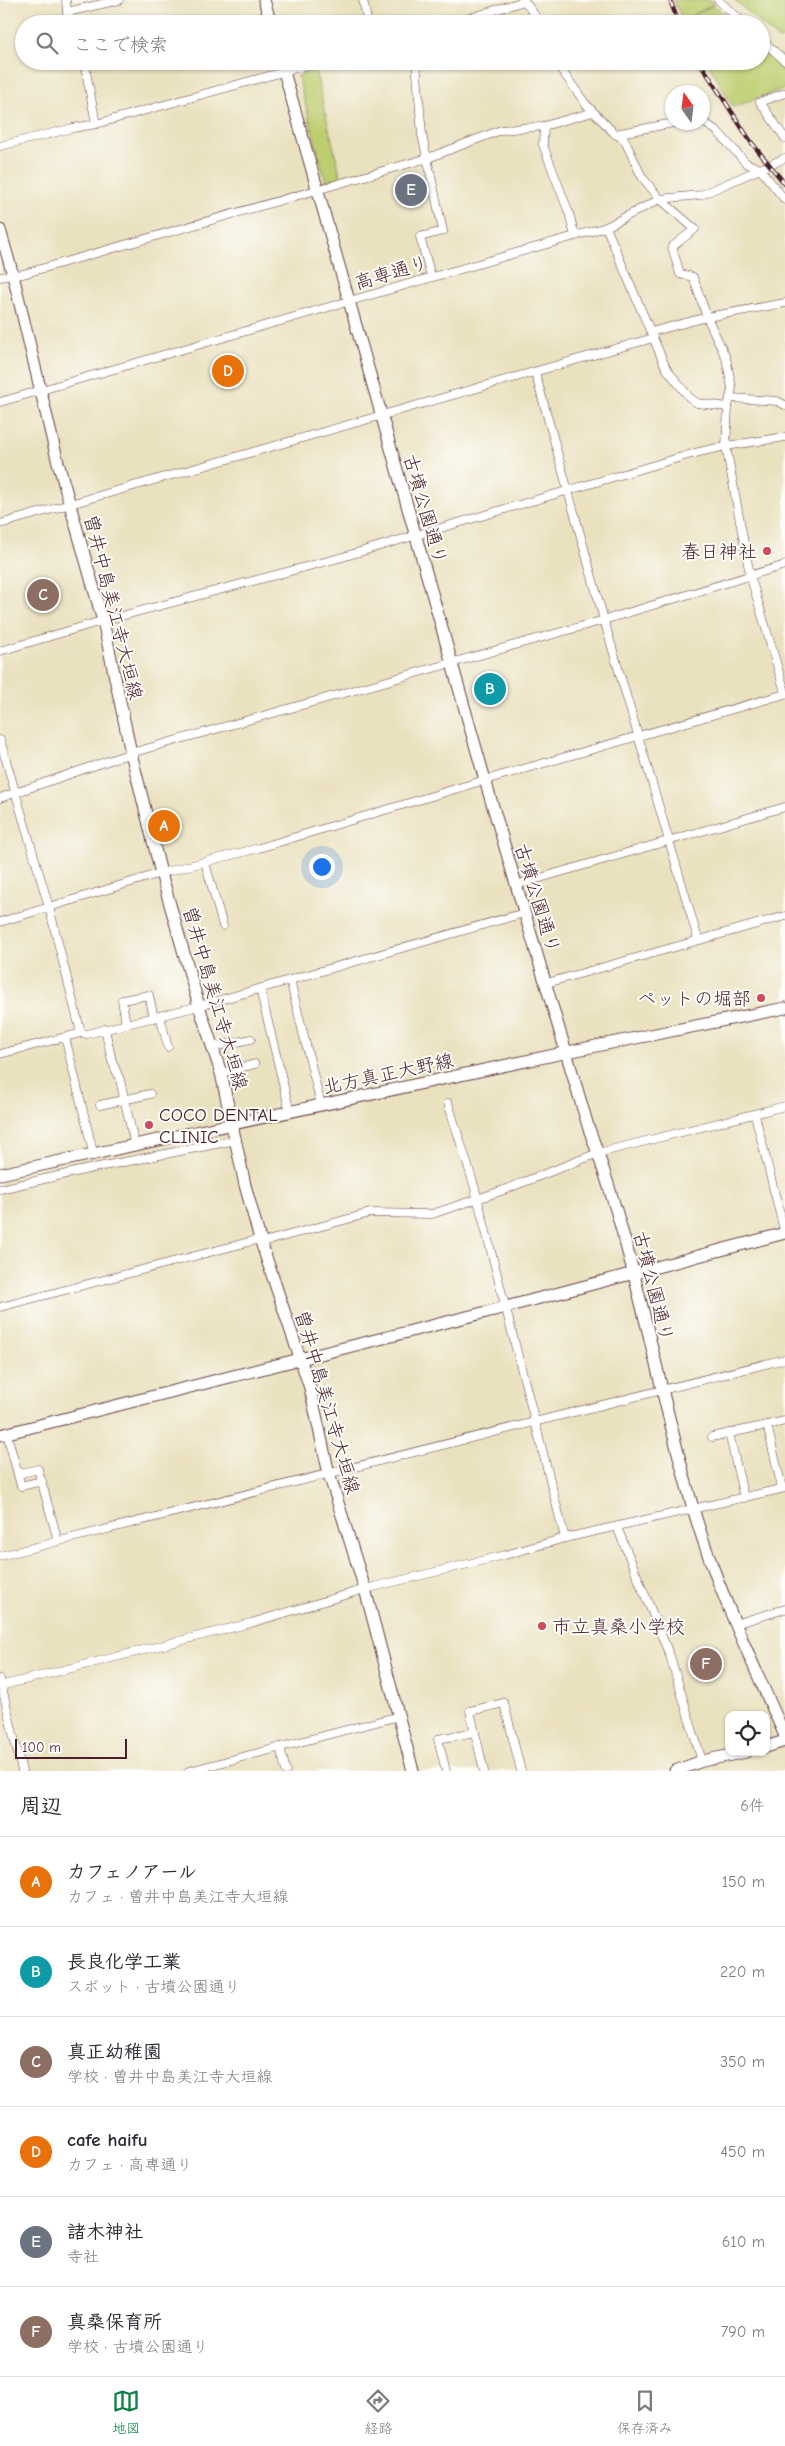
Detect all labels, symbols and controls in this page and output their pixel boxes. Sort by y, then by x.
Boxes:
search box [15,15,770,70]
icon: search [33,29,61,57]
text: ここで検索 [73,34,168,56]
north arrow [665,85,710,130]
pin: E [395,171,427,209]
street label: 高専通り [352,251,431,295]
pin: D [212,352,244,390]
street label: 古墳公園通り [399,451,451,567]
street label: 曽井中島美江寺大垣線 [79,512,147,702]
place label: 春日神社 [681,541,757,563]
marker: 春日神社 [761,545,773,557]
pin: C [27,576,59,614]
pin: B [474,670,506,708]
pin: A [148,807,180,845]
street label: 古墳公園通り [510,841,564,956]
your location [309,854,335,880]
street label: 曽井中島美江寺大垣線 [178,904,252,1093]
place label: ペットの堀部 [637,988,751,1010]
marker: ペットの堀部 [755,992,767,1004]
street label: 北方真正大野線 [321,1049,456,1099]
place label: COCO DENTAL CLINIC [159,1104,278,1148]
marker: COCO DENTAL CLINIC [143,1119,155,1131]
street label: 古墳公園通り [629,1228,677,1344]
street label: 曽井中島美江寺大垣線 [290,1308,364,1497]
place label: 市立真桑小学校 [552,1616,685,1638]
marker: 市立真桑小学校 [536,1620,548,1632]
pin: F [690,1645,722,1683]
map controls [725,1711,770,1756]
button: locate [725,1711,770,1756]
scale bar [15,1736,128,1759]
text: 100 m [22,1739,61,1756]
text: 周辺 [20,1794,62,1818]
text: 6件 [740,1797,765,1815]
text: カフェノアール [67,1861,197,1883]
text: A [32,1873,40,1891]
text: 150 m [722,1873,765,1891]
text: カフェ · 曽井中島美江寺大垣線 [67,1888,289,1906]
text: 長良化学工業 [67,1951,181,1973]
text: B [31,1963,41,1981]
text: 220 m [720,1963,765,1981]
text: スポット · 古墳公園通り [67,1978,241,1996]
text: 真正幼稚園 [67,2041,162,2063]
text: C [31,2053,41,2071]
text: 350 m [720,2053,765,2071]
text: 学校 · 曽井中島美江寺大垣線 [67,2068,273,2086]
text: cafe haifu [67,2129,148,2151]
text: D [31,2143,41,2161]
text: 450 m [720,2143,765,2161]
text: カフェ · 高専通り [67,2156,193,2174]
text: 諸木神社 [67,2221,143,2243]
text: E [31,2233,41,2251]
text: 610 m [722,2233,765,2251]
text: 寺社 [67,2248,99,2266]
text: 真桑保育所 [67,2311,162,2333]
text: F [31,2323,41,2341]
text: 790 m [721,2323,765,2341]
text: 学校 · 古墳公園通り [67,2338,209,2356]
tab: 地図 [112,2387,140,2437]
tab: 経路 [364,2387,392,2437]
tab: 保存済み [617,2387,673,2437]

